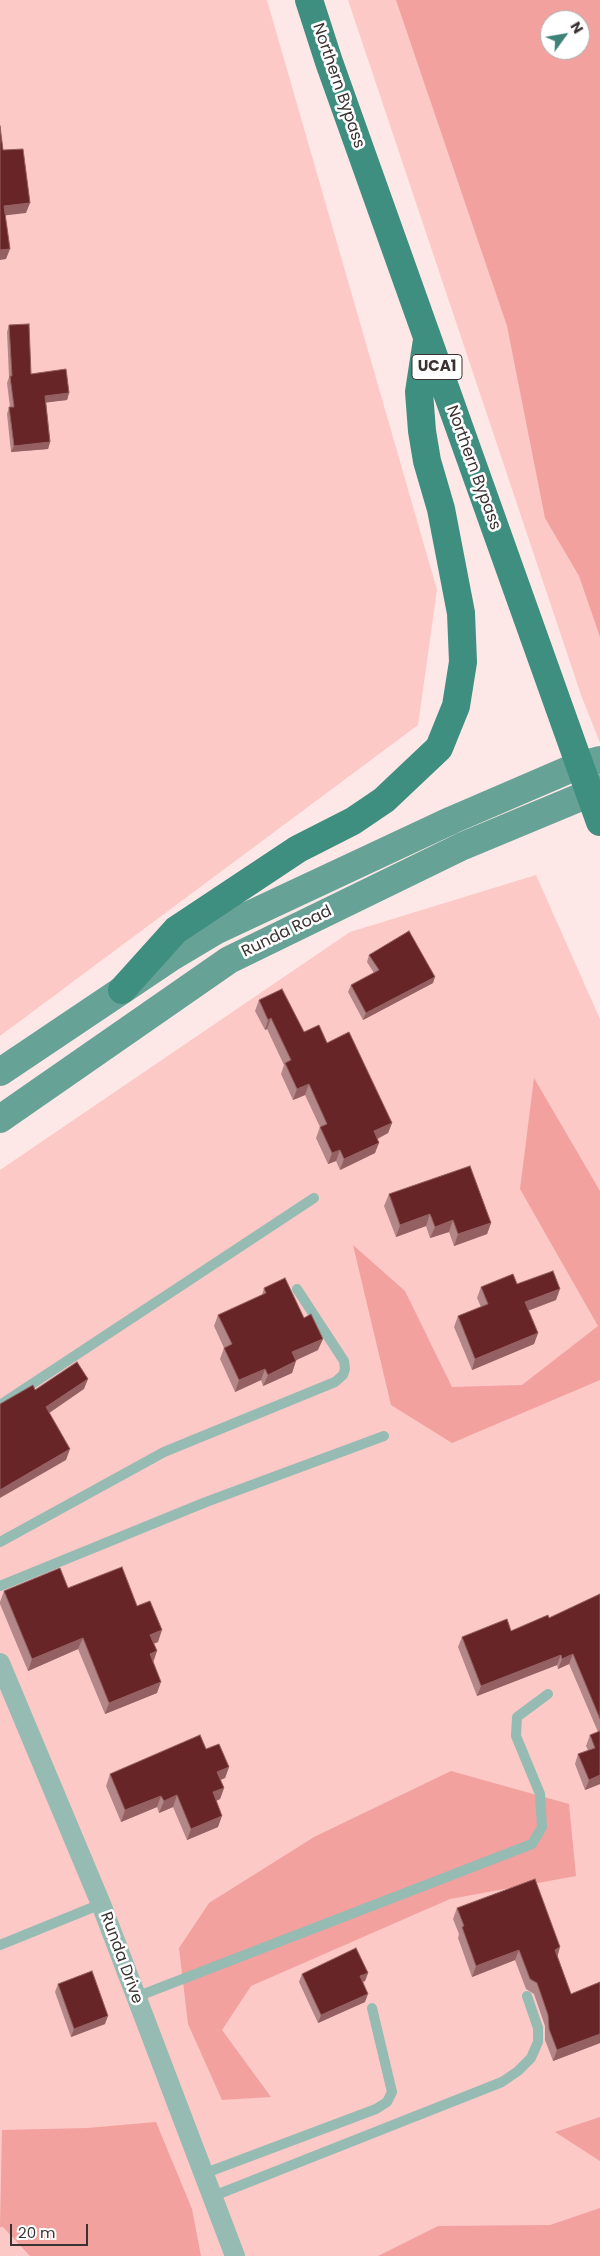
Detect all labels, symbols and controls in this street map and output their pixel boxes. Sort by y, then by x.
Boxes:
north arrow [540,10,590,60]
text: N [566,18,588,37]
street label: Northern Bypass [308,21,368,151]
road number: UCA1 [412,354,462,380]
street label: Northern Bypass [442,403,504,533]
street label: Runda Road [239,902,335,962]
street label: Runda Drive [96,1910,146,2006]
scale bar [12,2214,90,2246]
text: 20 m [18,2222,56,2243]

